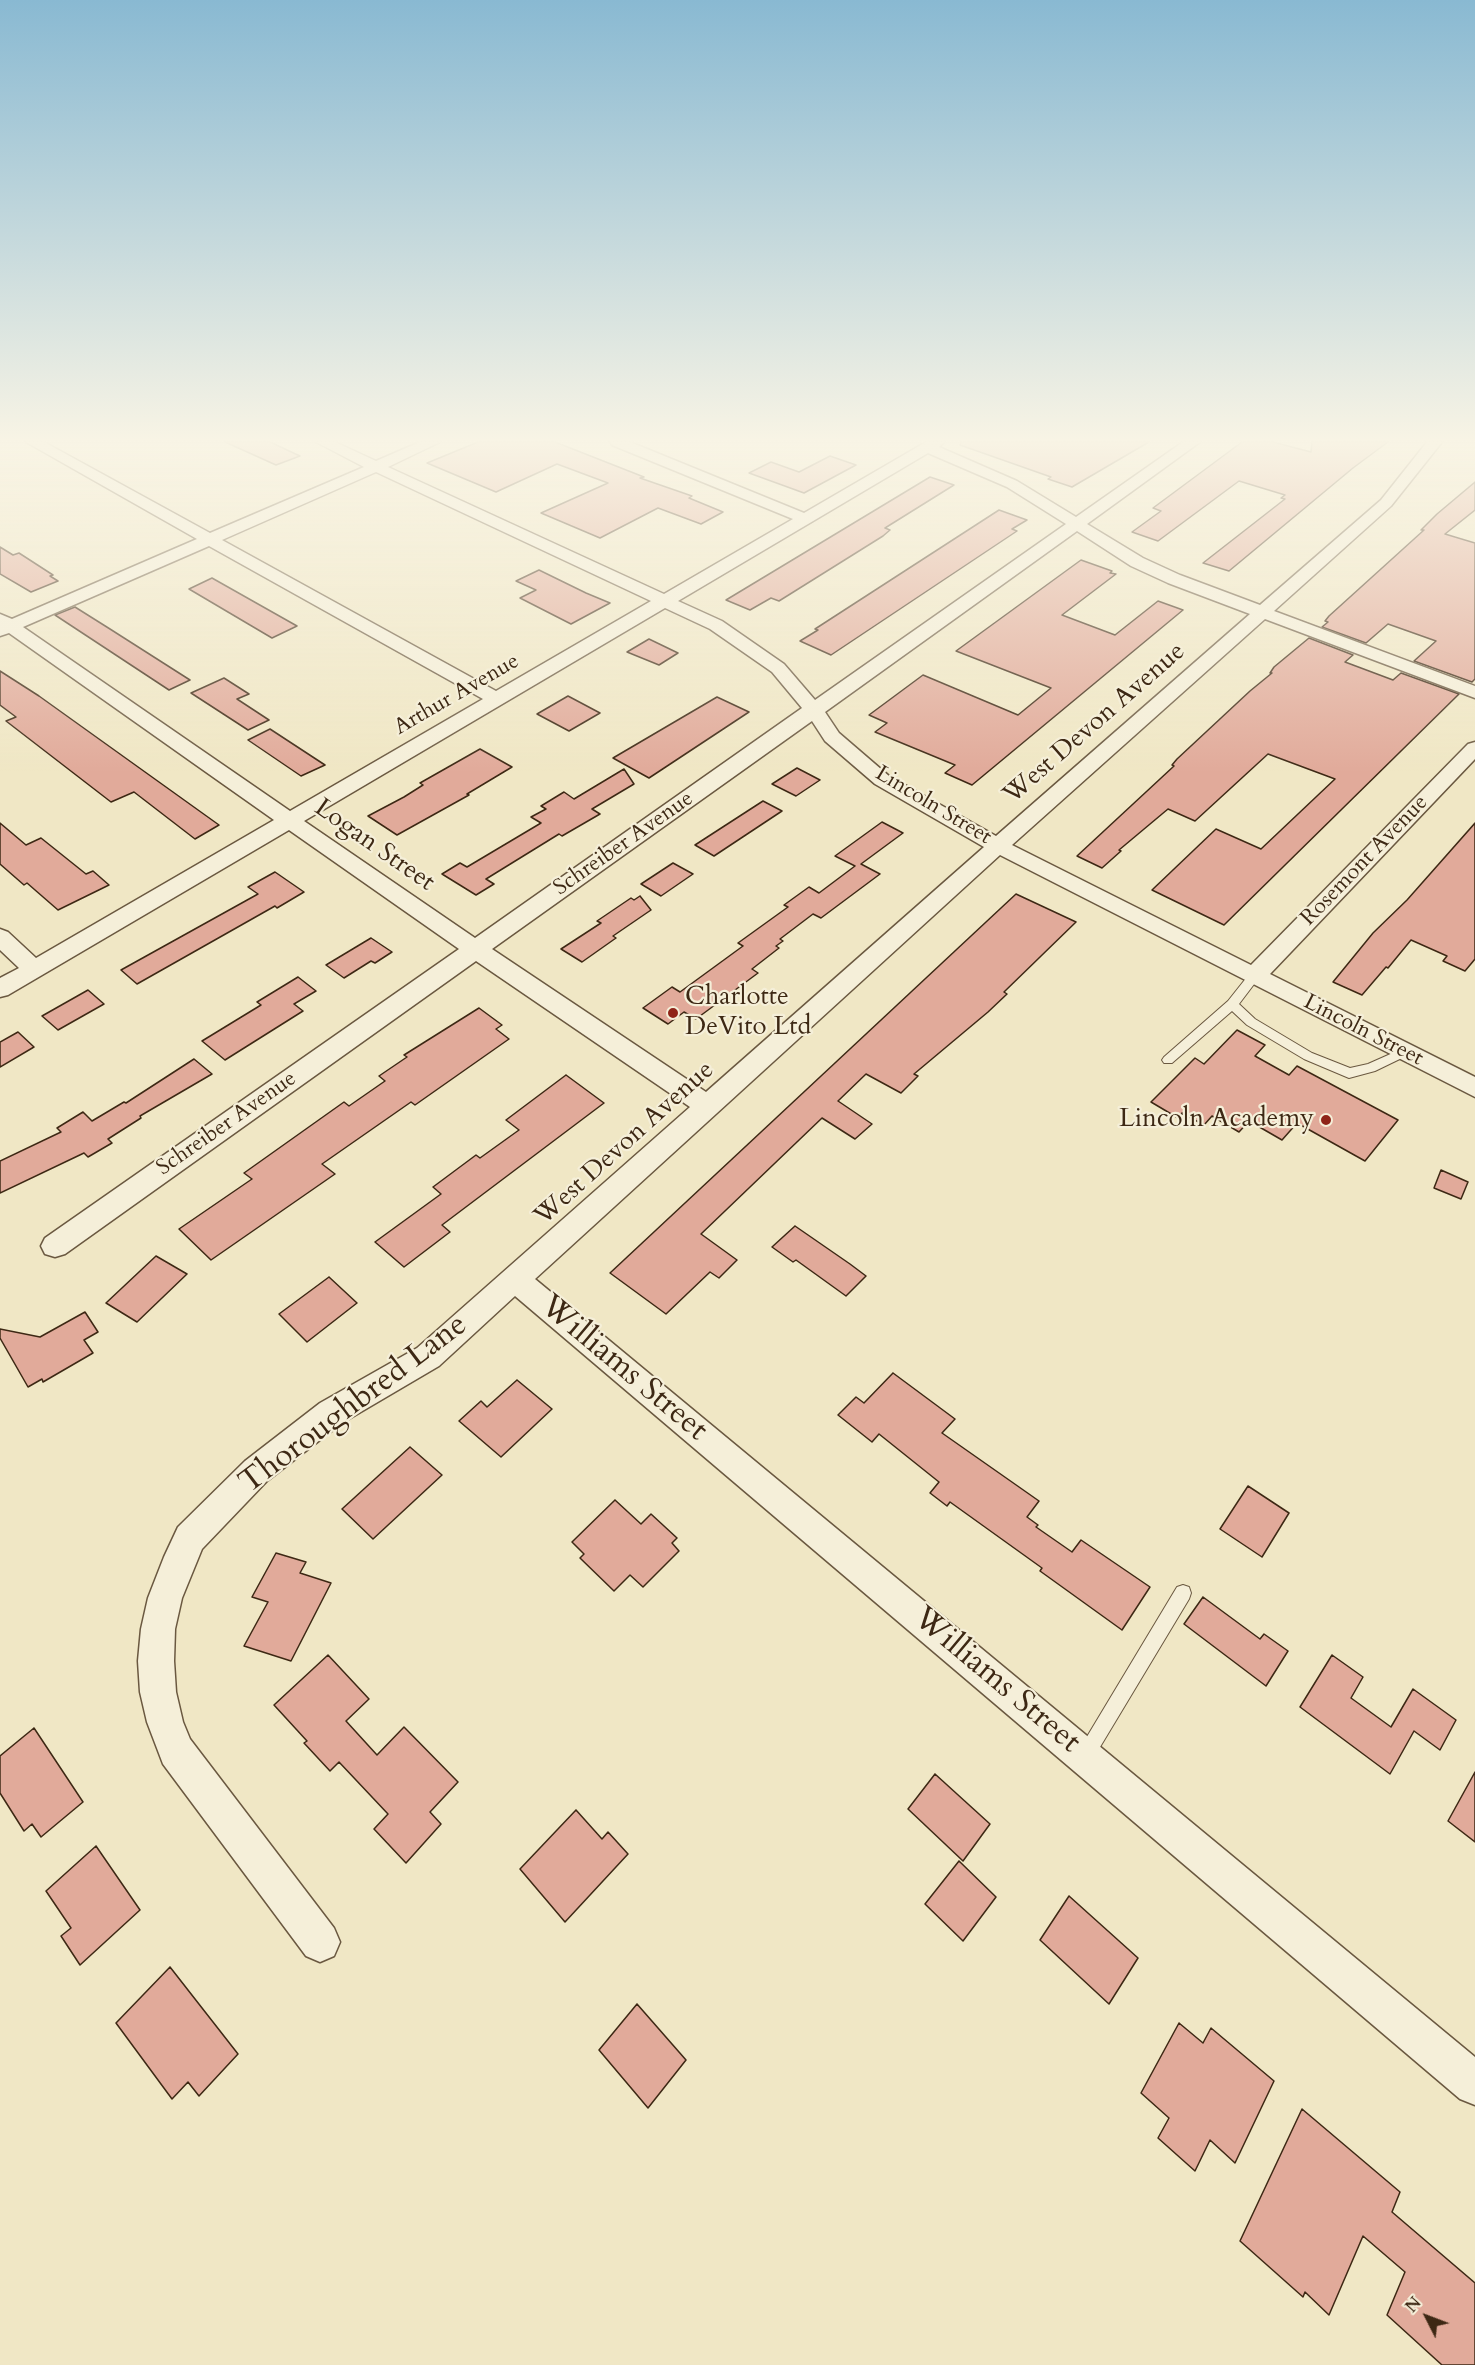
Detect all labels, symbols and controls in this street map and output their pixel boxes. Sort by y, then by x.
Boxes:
street label: West Devon Avenue [998,637,1192,811]
street label: Arthur Avenue [390,649,524,741]
street label: Lincoln Street [870,761,996,851]
street label: Schreiber Avenue [549,786,699,902]
street label: Rosemont Avenue [1296,790,1434,932]
street label: Logan Street [308,793,440,899]
place label: Charlotte DeVito Ltd [685,982,811,1044]
street label: Lincoln Street [1299,990,1427,1072]
marker: Charlotte DeVito Ltd [666,1006,680,1020]
street label: West Devon Avenue [529,1055,721,1233]
street label: Schreiber Avenue [152,1066,302,1182]
place label: Lincoln Academy [1119,1104,1314,1136]
marker: Lincoln Academy [1319,1113,1333,1127]
street label: Williams Street [531,1288,715,1450]
street label: Thoroughbred Lane [233,1307,475,1503]
street label: Williams Street [904,1600,1088,1762]
north arrow [1397,2287,1457,2347]
text: N [1401,2292,1426,2317]

